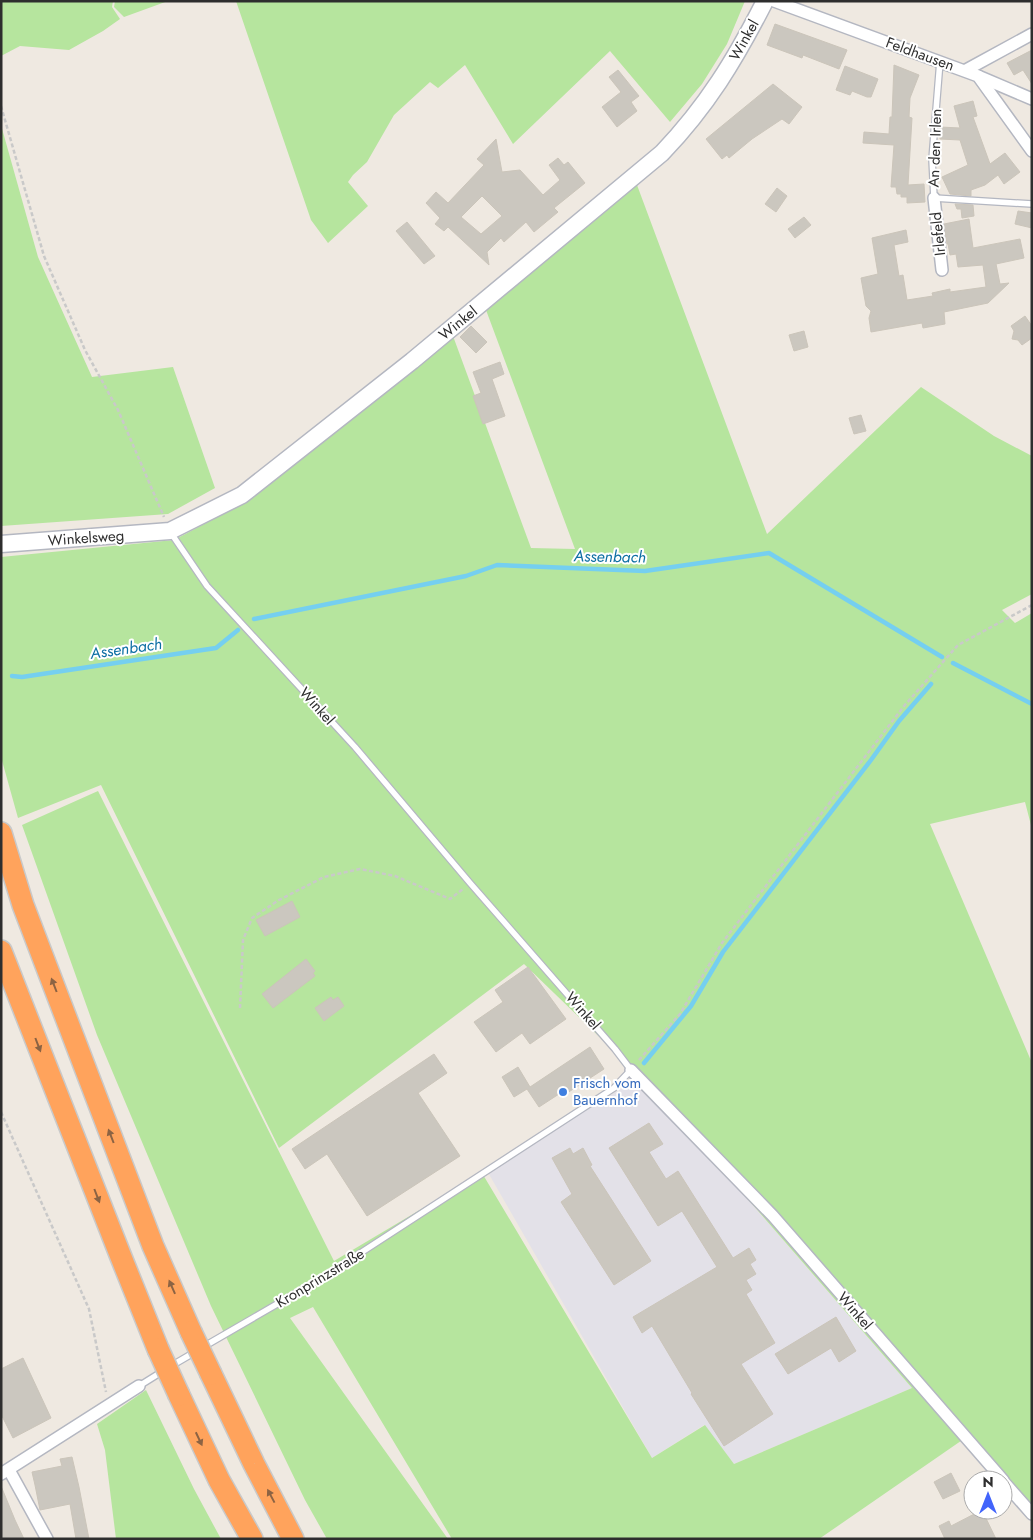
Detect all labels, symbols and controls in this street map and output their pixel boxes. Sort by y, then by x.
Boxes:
street label: Winkel [724,15,764,65]
street label: Feldhausen [883,31,957,77]
street label: An den Irlen [923,108,947,188]
street label: Irlefeld [925,211,951,257]
street label: Winkel [434,301,482,345]
street label: Winkelsweg [47,524,125,552]
water label: Assenbach [573,544,646,569]
water label: Assenbach [88,632,163,665]
street label: Winkel [294,682,340,730]
one-way arrow [49,977,57,992]
street label: Winkel [560,987,606,1035]
one-way arrow [34,1038,42,1053]
place label: Frisch vom Bauernhof [573,1072,641,1111]
marker: Frisch vom Bauernhof [557,1086,569,1098]
one-way arrow [107,1129,115,1144]
one-way arrow [94,1189,101,1204]
street label: Kronprinzstraße [271,1243,369,1313]
one-way arrow [167,1280,175,1294]
street label: Winkel [832,1287,878,1335]
one-way arrow [196,1432,204,1446]
north arrow [963,1470,1013,1520]
text: N [982,1472,994,1492]
one-way arrow [266,1489,275,1502]

